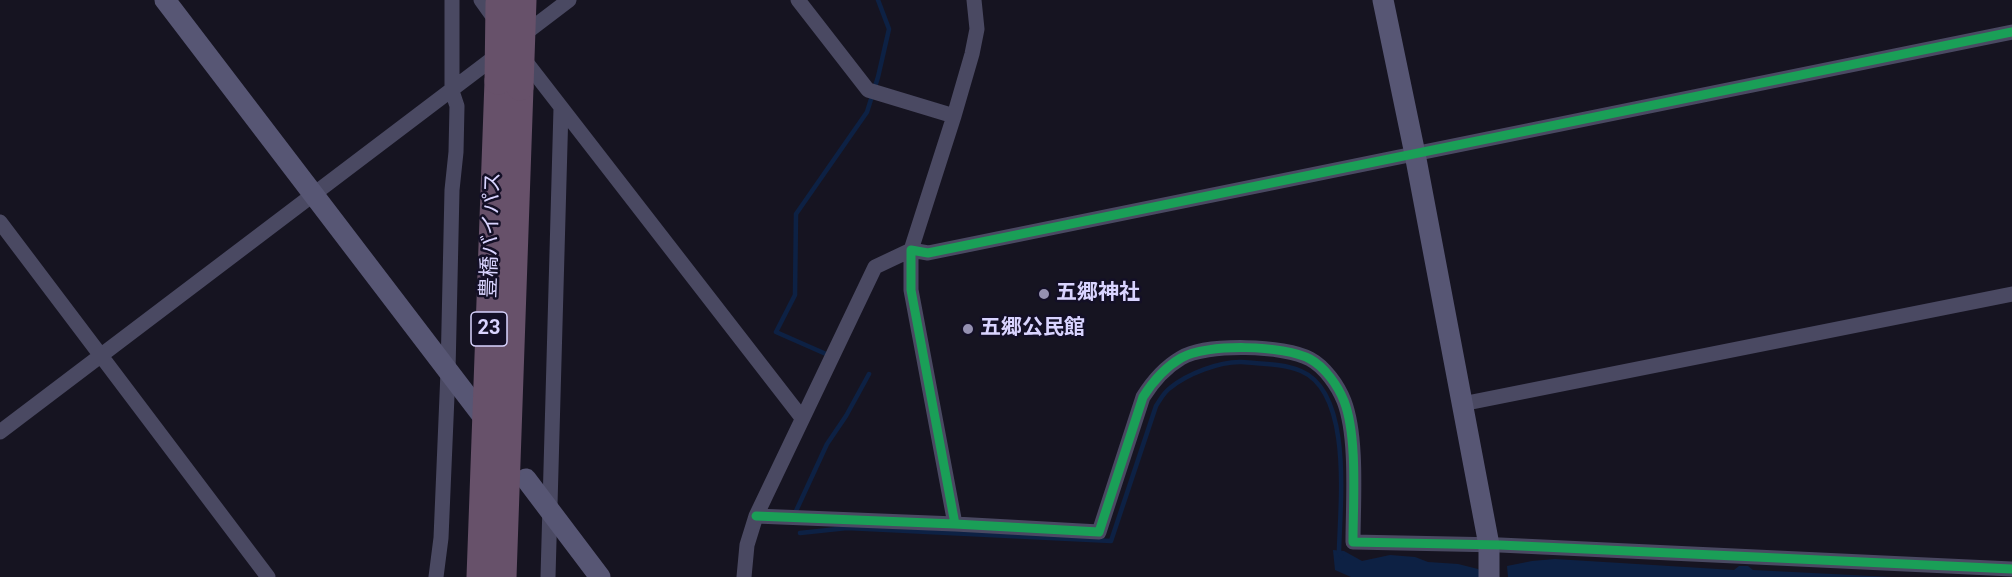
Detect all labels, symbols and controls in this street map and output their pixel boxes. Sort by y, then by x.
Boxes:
street label: 豊橋バイパス [477,172,507,298]
place label: 五郷神社 [1056,281,1140,307]
marker: 五郷神社 [1037,287,1051,301]
road number: 23 [471,312,507,346]
place label: 五郷公民館 [980,316,1085,342]
marker: 五郷公民館 [961,322,975,336]

